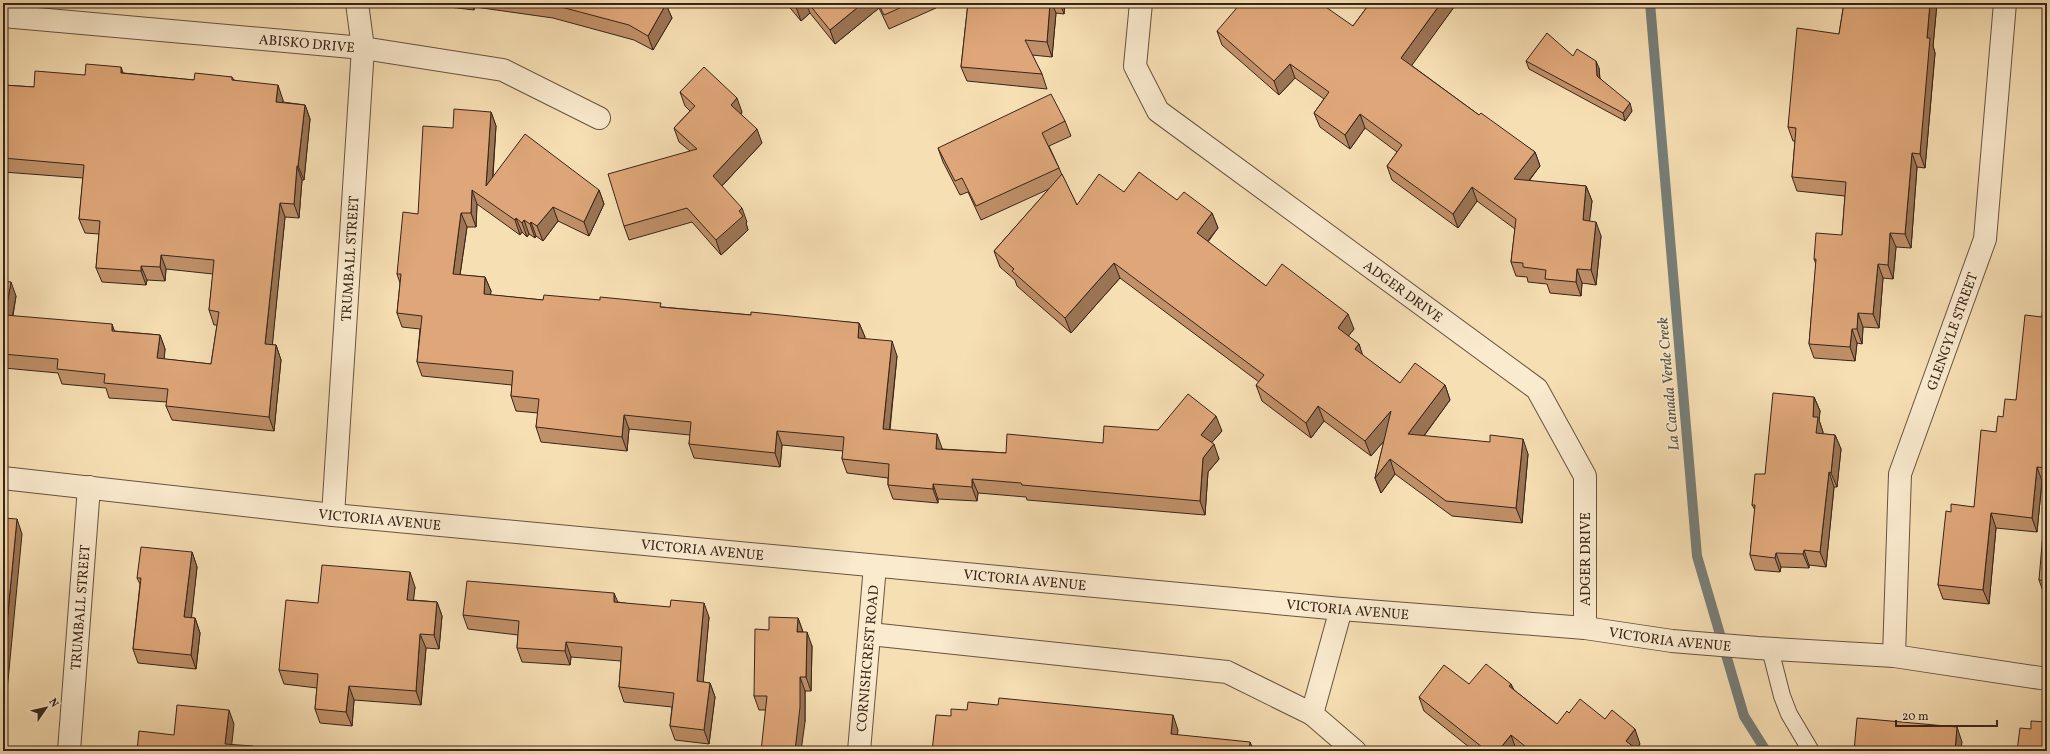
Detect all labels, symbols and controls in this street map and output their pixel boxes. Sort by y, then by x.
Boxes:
street label: ABISKO DRIVE [258,31,355,58]
street label: TRUMBALL STREET [337,195,364,322]
street label: ADGER DRIVE [1359,257,1446,328]
street label: GLENGYLE STREET [1923,270,1983,393]
water label: La Canada Verde Creek [1653,316,1686,451]
street label: VICTORIA AVENUE [317,505,442,536]
street label: ADGER DRIVE [1577,512,1596,606]
street label: VICTORIA AVENUE [640,536,764,566]
street label: TRUMBALL STREET [67,544,96,671]
street label: VICTORIA AVENUE [963,566,1087,596]
street label: CORNISHCREST ROAD [853,584,884,732]
street label: VICTORIA AVENUE [1285,596,1410,625]
street label: VICTORIA AVENUE [1607,624,1732,657]
north arrow [26,688,66,728]
text: N [45,696,62,711]
scale bar [1896,702,1997,728]
text: 20 m [1902,709,1929,725]

